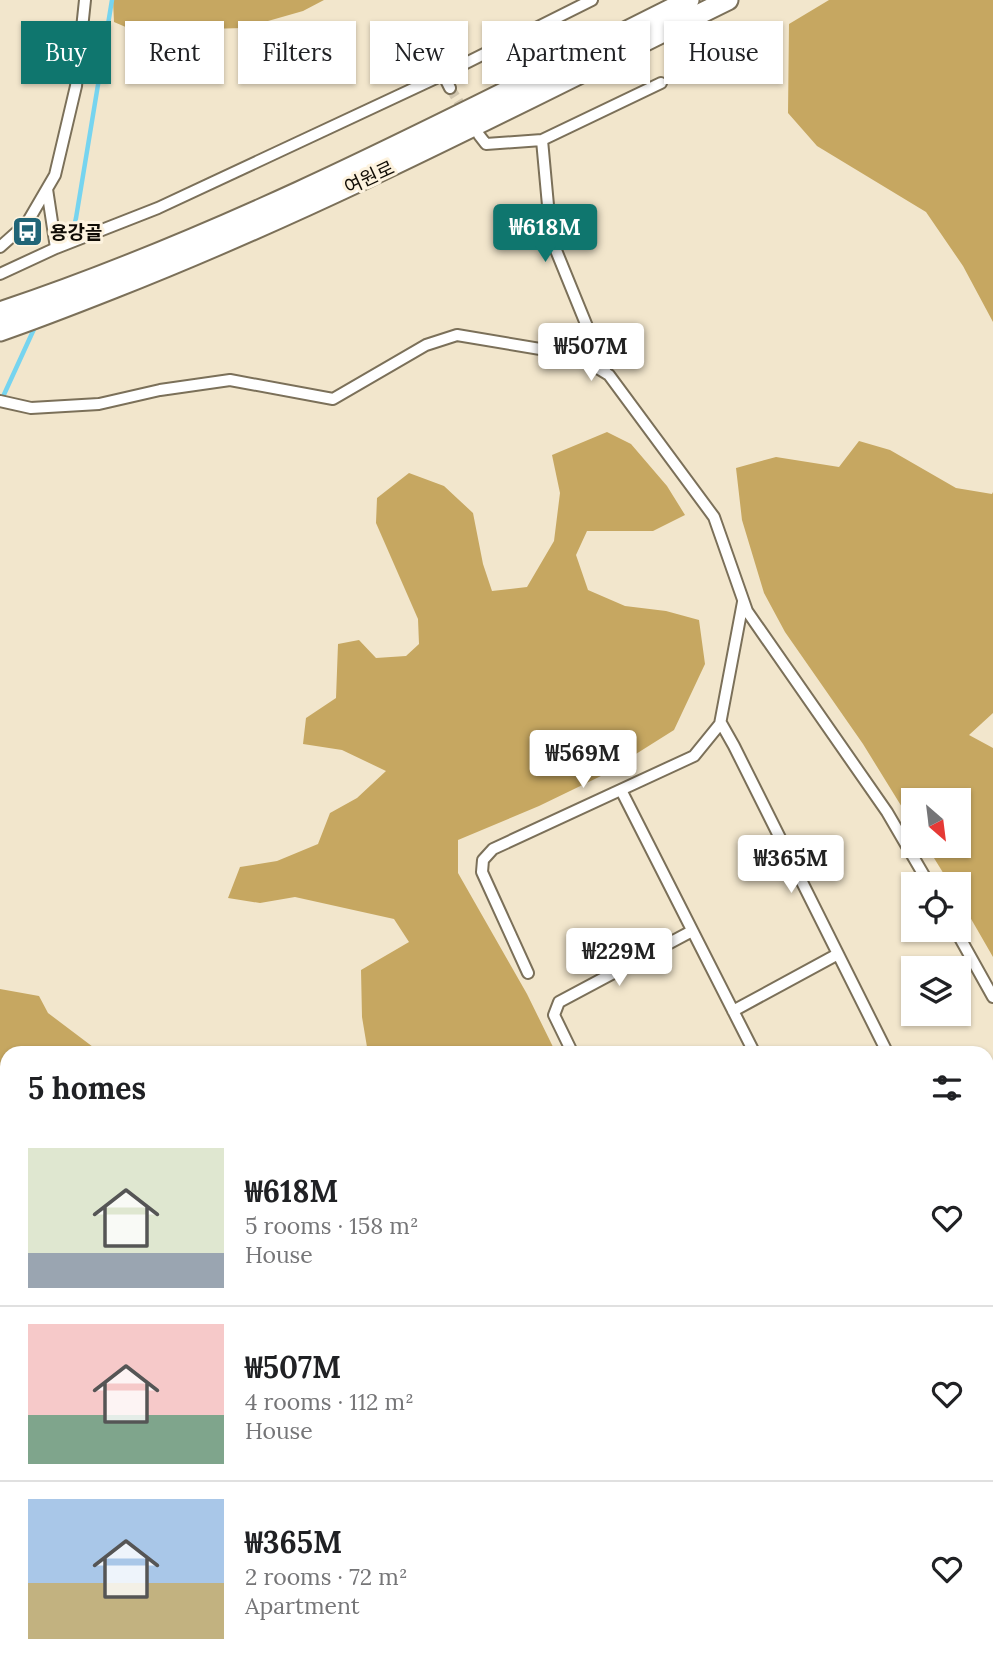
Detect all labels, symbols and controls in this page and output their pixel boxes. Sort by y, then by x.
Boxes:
chip: Buy [21,21,111,84]
chip: Rent [125,21,224,84]
chip: Filters [238,21,356,84]
chip: New [370,21,468,84]
chip: Apartment [482,21,650,84]
chip: House [664,21,783,84]
street label: 여원로 [340,155,398,199]
pin: ₩618M [496,204,594,264]
text: ₩618M [509,212,581,241]
bus stop icon: 용강골 [10,215,44,249]
place label: 용강골 [50,220,102,244]
pin: ₩507M [542,324,640,383]
text: ₩507M [554,331,628,360]
pin: ₩569M [534,730,632,790]
text: ₩569M [546,738,620,767]
north arrow [901,788,971,858]
map controls [901,788,971,1026]
pin: ₩365M [742,836,840,895]
text: ₩365M [754,843,828,872]
button: locate [901,872,971,942]
pin: ₩229M [570,928,668,988]
text: ₩229M [582,936,656,965]
button: layers [901,956,971,1026]
text: 5 homes [28,1069,146,1107]
icon: filters [928,1069,966,1107]
text: ₩618M [245,1172,338,1210]
icon: home [84,1176,168,1260]
icon: heart [928,1199,966,1237]
text: 5 rooms · 158 m² [245,1211,419,1240]
text: House [245,1240,313,1269]
text: ₩507M [245,1348,341,1386]
icon: home [84,1352,168,1436]
icon: heart [928,1375,966,1413]
text: 4 rooms · 112 m² [245,1387,414,1416]
text: House [245,1416,313,1445]
text: ₩365M [245,1523,342,1561]
icon: home [84,1527,168,1611]
icon: heart [928,1550,966,1588]
text: 2 rooms · 72 m² [245,1562,408,1591]
text: Apartment [245,1591,360,1620]

